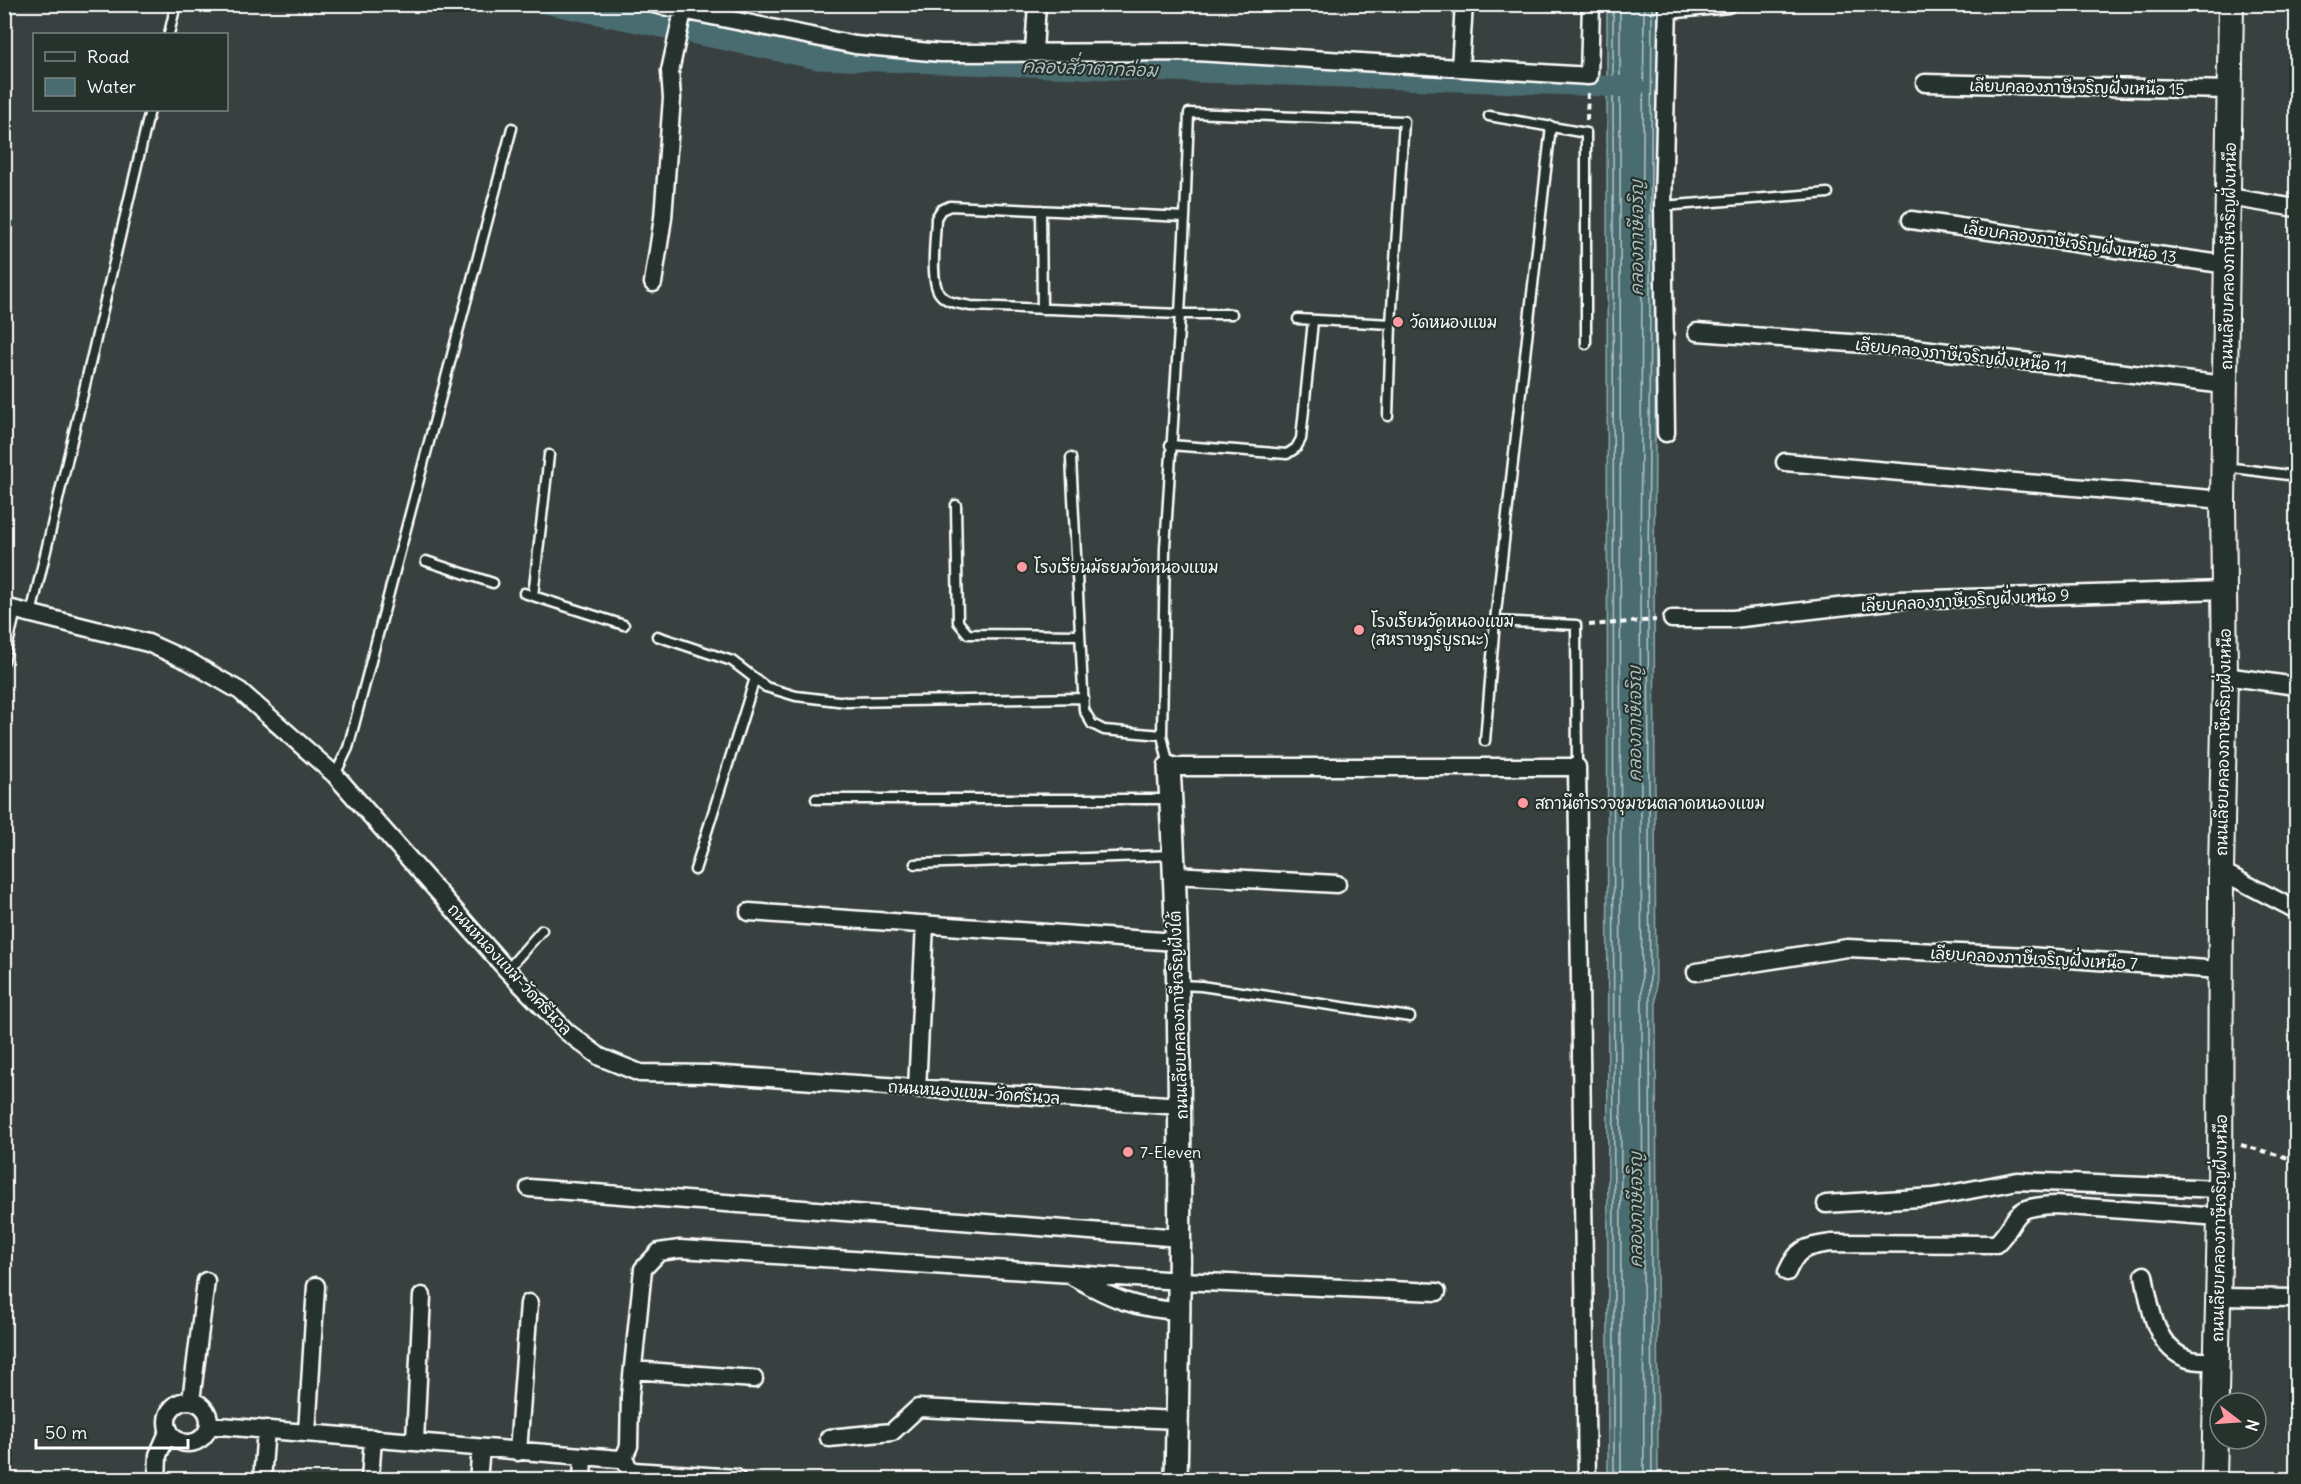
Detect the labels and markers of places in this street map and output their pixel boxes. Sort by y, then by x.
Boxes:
place label: วัดหนองแขม [1410,312,1497,332]
marker: วัดหนองแขม [1391,315,1405,329]
place label: โรงเรียนมัธยมวัดหนองแขม [1034,556,1218,577]
marker: โรงเรียนมัธยมวัดหนองแขม [1015,560,1029,574]
place label: โรงเรียนวัดหนองแขม (สหราษฎร์บูรณะ) [1371,610,1514,652]
marker: โรงเรียนวัดหนองแขม (สหราษฎร์บูรณะ) [1352,623,1366,637]
place label: สถานีตำรวจชุมชนตลาดหนองแขม [1535,793,1765,816]
marker: สถานีตำรวจชุมชนตลาดหนองแขม [1516,796,1530,810]
place label: 7-Eleven [1140,1142,1201,1162]
marker: 7-Eleven [1121,1145,1135,1159]

